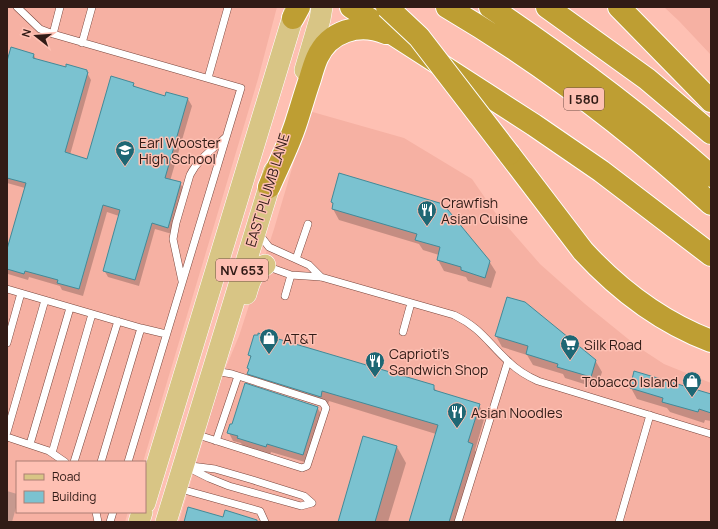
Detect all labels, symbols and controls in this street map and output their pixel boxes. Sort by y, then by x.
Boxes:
north arrow [16,16,56,56]
text: N [18,27,34,39]
road number: I 580 [564,88,604,110]
street label: EAST PLUMB LANE [241,131,293,249]
place label: Earl Wooster High School [139,133,221,168]
school or university icon: Earl Wooster High School [114,139,136,167]
place label: Crawfish Asian Cuisine [441,193,528,228]
restaurant icon: Crawfish Asian Cuisine [416,199,438,227]
road number: NV 653 [216,259,268,281]
shop icon: AT&T [258,327,280,355]
place label: AT&T [283,329,318,348]
supermarket icon: Silk Road [559,333,581,361]
place label: Silk Road [584,335,642,354]
place label: Caprioti's Sandwich Shop [389,344,488,379]
restaurant icon: Caprioti's Sandwich Shop [364,350,386,378]
shop icon: Tobacco Island [681,370,703,398]
place label: Tobacco Island [582,372,678,391]
restaurant icon: Asian Noodles [446,401,468,429]
place label: Asian Noodles [471,403,563,422]
legend [16,461,146,513]
text: Road [52,468,80,485]
text: Building [52,488,96,505]

